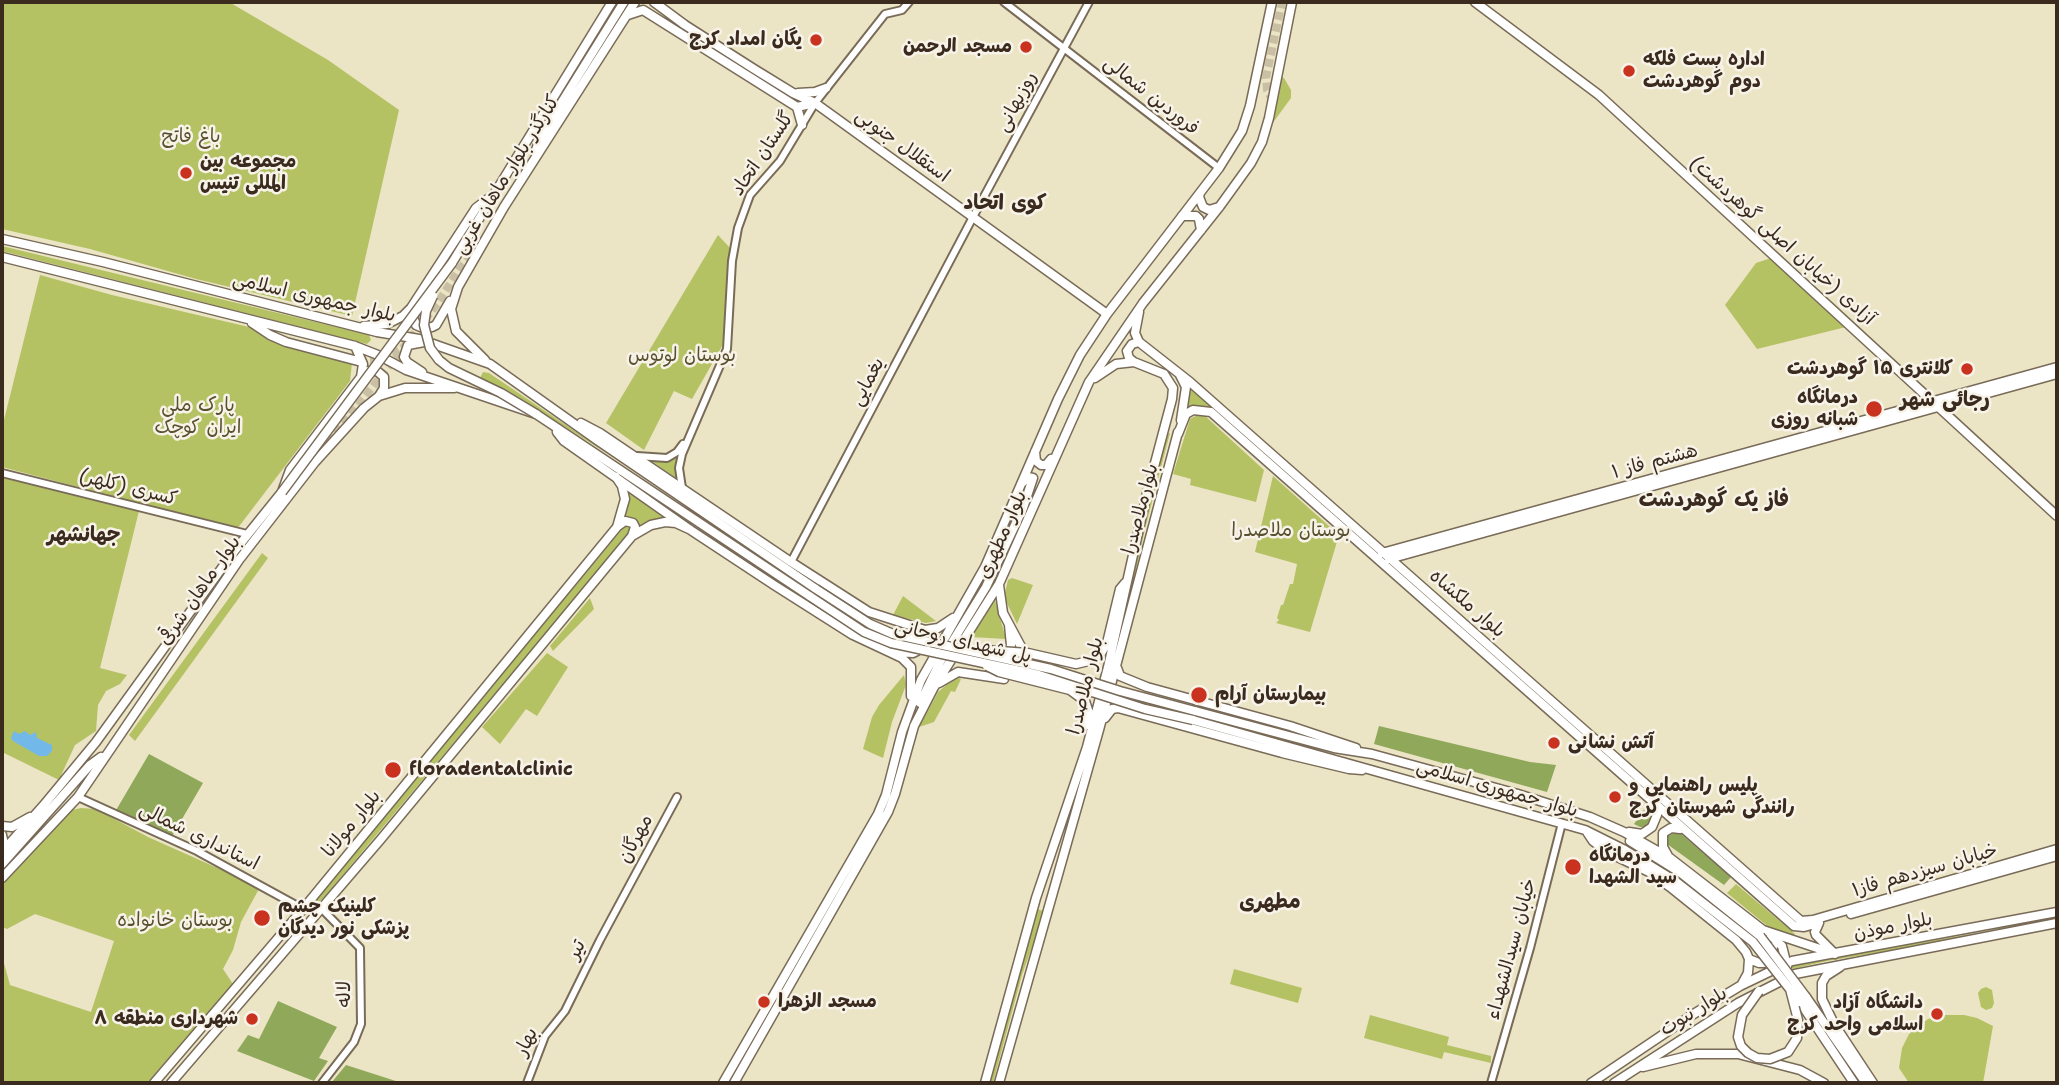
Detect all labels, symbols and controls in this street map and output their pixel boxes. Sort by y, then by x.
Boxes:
place label: یگان امداد کرج [689,29,802,51]
marker: یگان امداد کرج [808,32,824,48]
place label: مسجد الرحمن [903,36,1012,58]
marker: مسجد الرحمن [1018,39,1034,55]
place label: اداره پست فلکه دوم گوهردشت [1643,49,1765,93]
street label: فروردین شمالی [1099,52,1203,140]
marker: اداره پست فلکه دوم گوهردشت [1621,63,1637,79]
street label: روزبهانی [992,68,1042,136]
street label: کنارگذر بلوار ماهان غربی [449,91,565,259]
street label: استقلال جنوبی [850,104,954,188]
street label: گلستان اتحاد [727,108,799,200]
park label: باغ فاتح [162,126,220,148]
place label: مجموعه بین المللی تنیس [200,151,296,195]
street label: آزادی (خیابان اصلی گوهردشت) [1685,152,1879,330]
marker: مجموعه بین المللی تنیس [178,165,194,181]
district label: کوی اتحاد [964,191,1046,217]
street label: بلوار جمهوری اسلامی [230,268,398,328]
park label: بوستان لوتوس [628,345,736,367]
street label: یغمایی [846,354,890,410]
place label: کلانتری ۱۵ گوهردشت [1787,358,1953,380]
marker: کلانتری ۱۵ گوهردشت [1959,361,1975,377]
place label: درمانگاه شبانه روزی [1771,387,1858,431]
district label: رجائی شهر [1900,388,1990,414]
park label: پارک ملی ایران کوچک [155,395,241,439]
marker: درمانگاه شبانه روزی [1864,399,1884,419]
street label: هشتم فاز ۱ [1609,440,1701,484]
street label: بلوارملاصدرا [1118,461,1164,557]
street label: کسری (کلهر) [76,465,180,511]
street label: بلوار مطهری [973,487,1033,583]
district label: فاز یک گوهردشت [1639,488,1789,514]
park label: بوستان ملاصدرا [1231,520,1351,542]
district label: جهانشهر [47,523,121,549]
street label: بلوار ماهان شرقی [154,532,246,650]
street label: بلوار ملکشاه [1424,565,1510,643]
street label: پل شهدای روحانی [892,615,1034,669]
street label: بلوار ملاصدرا [1063,635,1109,737]
place label: بیمارستان آرام [1215,684,1326,706]
marker: بیمارستان آرام [1189,685,1209,705]
place label: آتش نشانی [1568,732,1654,754]
marker: آتش نشانی [1546,735,1562,751]
street label: بلوار جمهوری اسلامی [1414,755,1580,823]
place label: floradentalclinic [409,759,573,781]
marker: floradentalclinic [383,760,403,780]
place label: پلیس راهنمایی و رانندگی شهرستان کرج [1629,775,1795,819]
street label: بلوار مولانا [318,786,386,862]
marker: پلیس راهنمایی و رانندگی شهرستان کرج [1607,789,1623,805]
street label: استانداری شمالی [135,798,263,876]
street label: مهرگان [614,811,658,867]
street label: خیابان سیزدهم فاز۱ [1850,839,2000,903]
place label: درمانگاه سید الشهدا [1589,845,1677,889]
marker: درمانگاه سید الشهدا [1563,857,1583,877]
street label: خیابان سیدالشهداء [1482,876,1542,1022]
district label: مطهری [1239,890,1301,916]
place label: کلینیک چشم پزشکی نور دیدگان [278,896,409,940]
marker: کلینیک چشم پزشکی نور دیدگان [252,908,272,928]
street label: بلوار موذن [1852,908,1934,946]
park label: بوستان خانواده [117,910,233,932]
street label: تیر [563,936,591,964]
street label: لاله [333,980,357,1008]
street label: بلوار نبوت [1656,982,1732,1042]
place label: مسجد الزهرا [778,991,877,1013]
place label: دانشگاه آزاد اسلامی واحد کرج [1787,992,1923,1036]
marker: مسجد الزهرا [756,994,772,1010]
marker: دانشگاه آزاد اسلامی واحد کرج [1929,1006,1945,1022]
place label: شهرداری منطقه ۸ [94,1008,238,1030]
marker: شهرداری منطقه ۸ [244,1011,260,1027]
street label: بهار [510,1024,544,1060]

